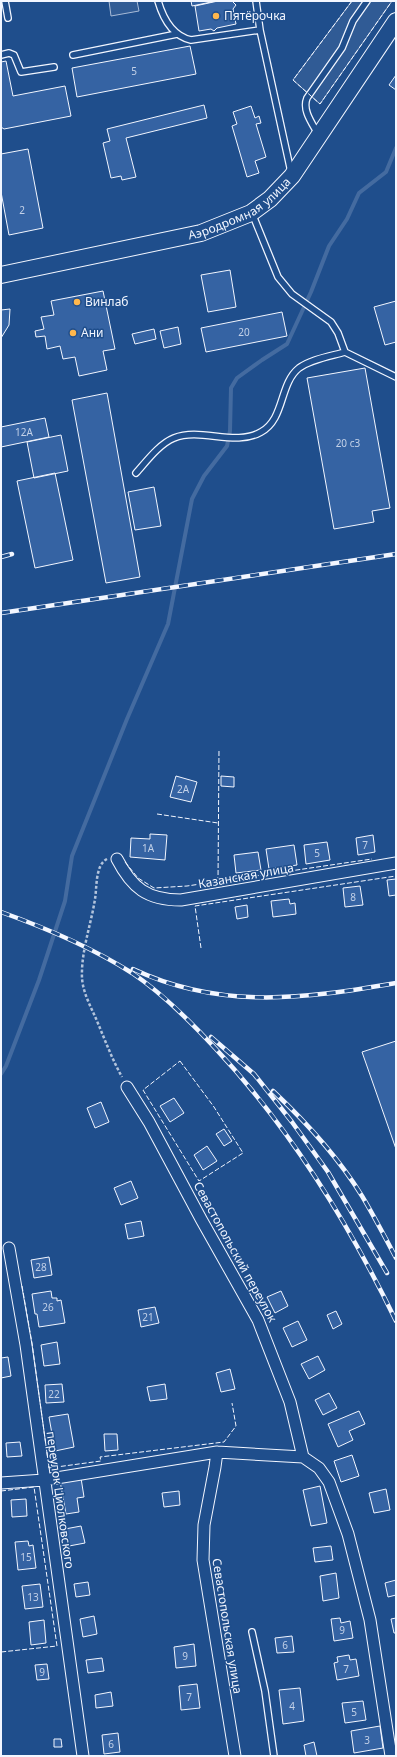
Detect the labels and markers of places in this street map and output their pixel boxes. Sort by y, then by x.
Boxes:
place label: Пятёрочка [224,7,286,24]
marker: Пятёрочка [211,11,221,21]
place label: Винлаб [85,293,129,310]
marker: Винлаб [72,297,82,307]
place label: Ани [81,324,103,341]
marker: Ани [68,328,78,338]

